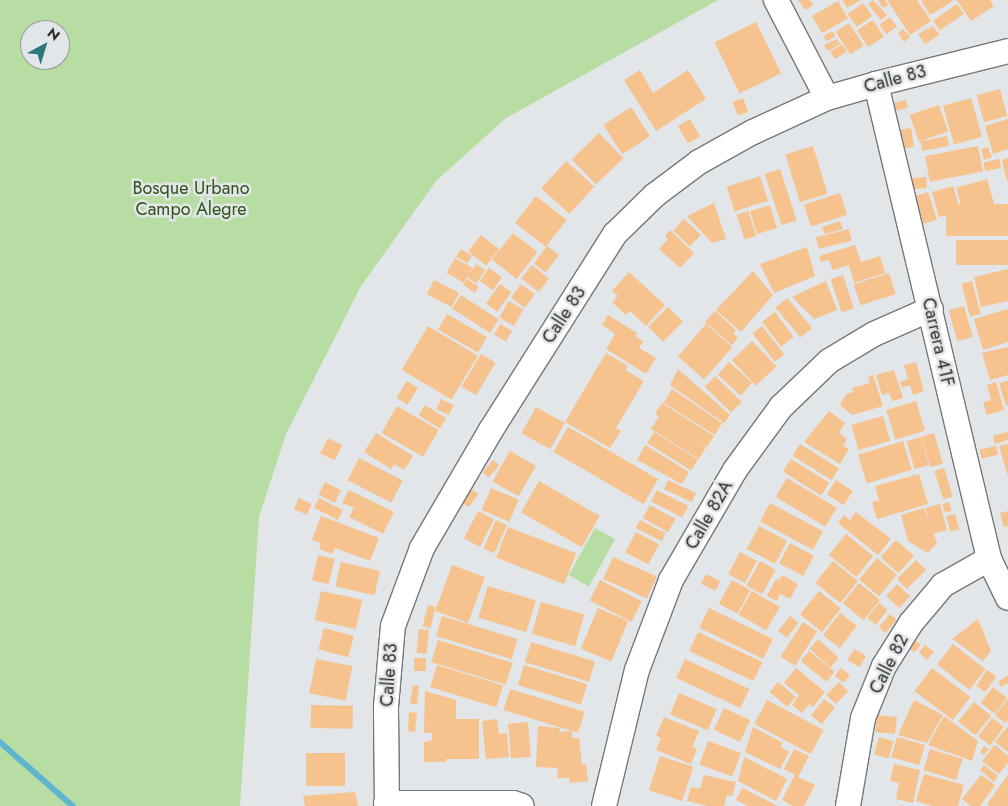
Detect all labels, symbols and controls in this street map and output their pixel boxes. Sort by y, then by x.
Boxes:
north arrow [20,20,70,70]
text: N [43,23,64,45]
street label: Calle 83 [861,60,929,98]
park label: Bosque Urbano Campo Alegre [132,178,250,220]
street label: Calle 83 [538,282,590,348]
street label: Carrera 41F [917,296,959,388]
street label: Calle 82A [681,477,737,553]
street label: Calle 82 [865,631,913,697]
street label: Calle 83 [376,643,402,707]

